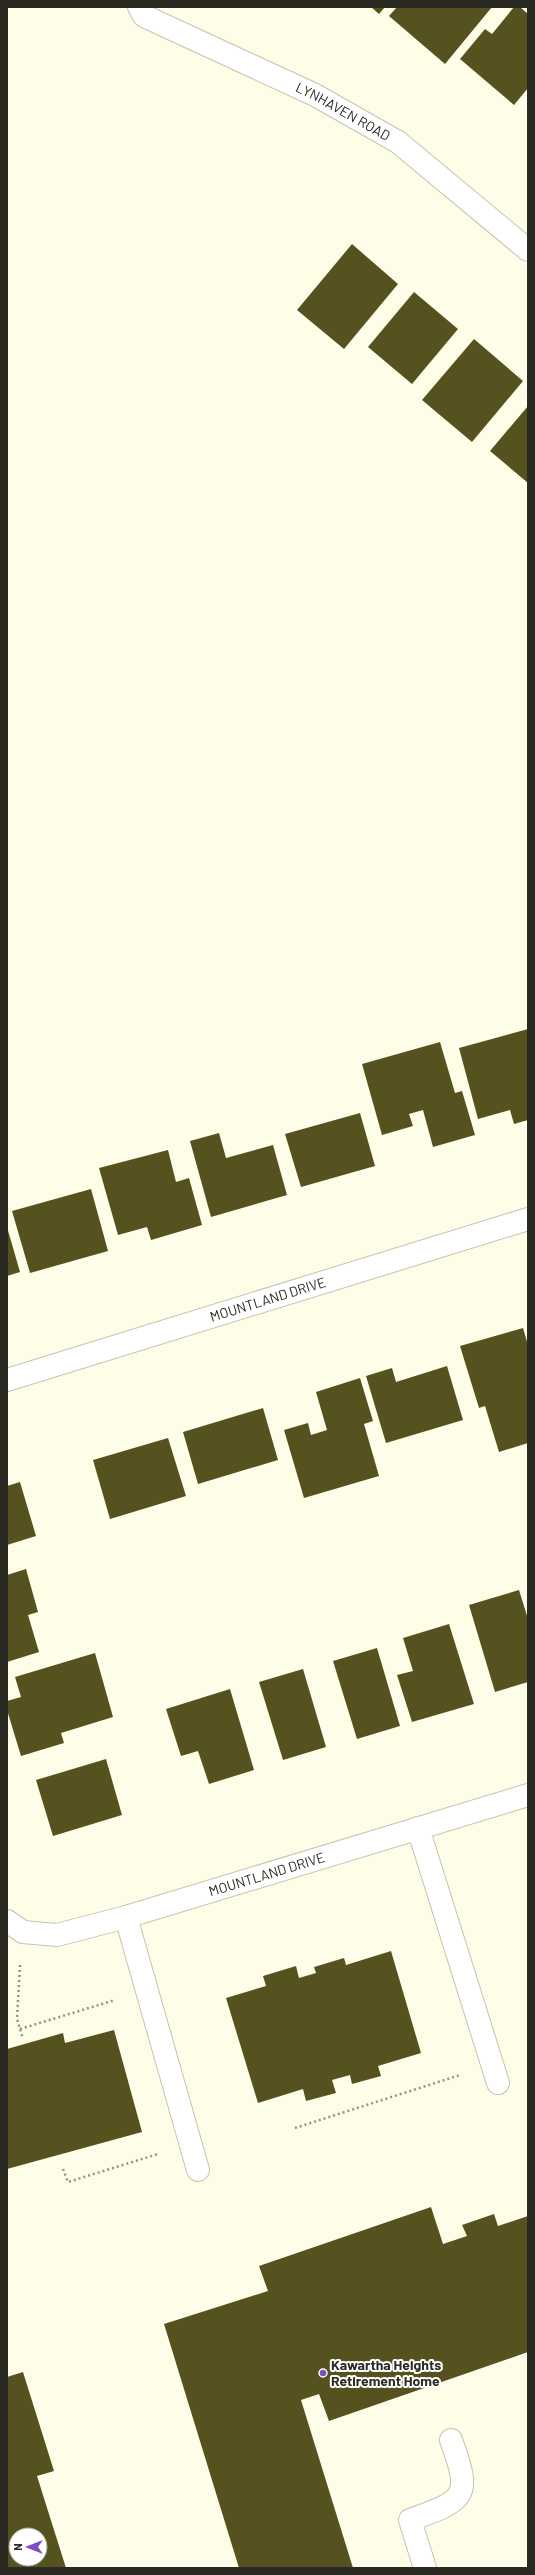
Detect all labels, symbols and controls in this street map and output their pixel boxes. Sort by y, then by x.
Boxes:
street label: LYNHAVEN ROAD [293,78,393,144]
street label: MOUNTLAND DRIVE [208,1273,328,1325]
street label: MOUNTLAND DRIVE [207,1848,327,1899]
place label: Kawartha Heights Retirement Home [331,2356,441,2389]
marker: Kawartha Heights Retirement Home [318,2368,328,2378]
north arrow [8,2527,48,2567]
text: N [11,2543,24,2551]

